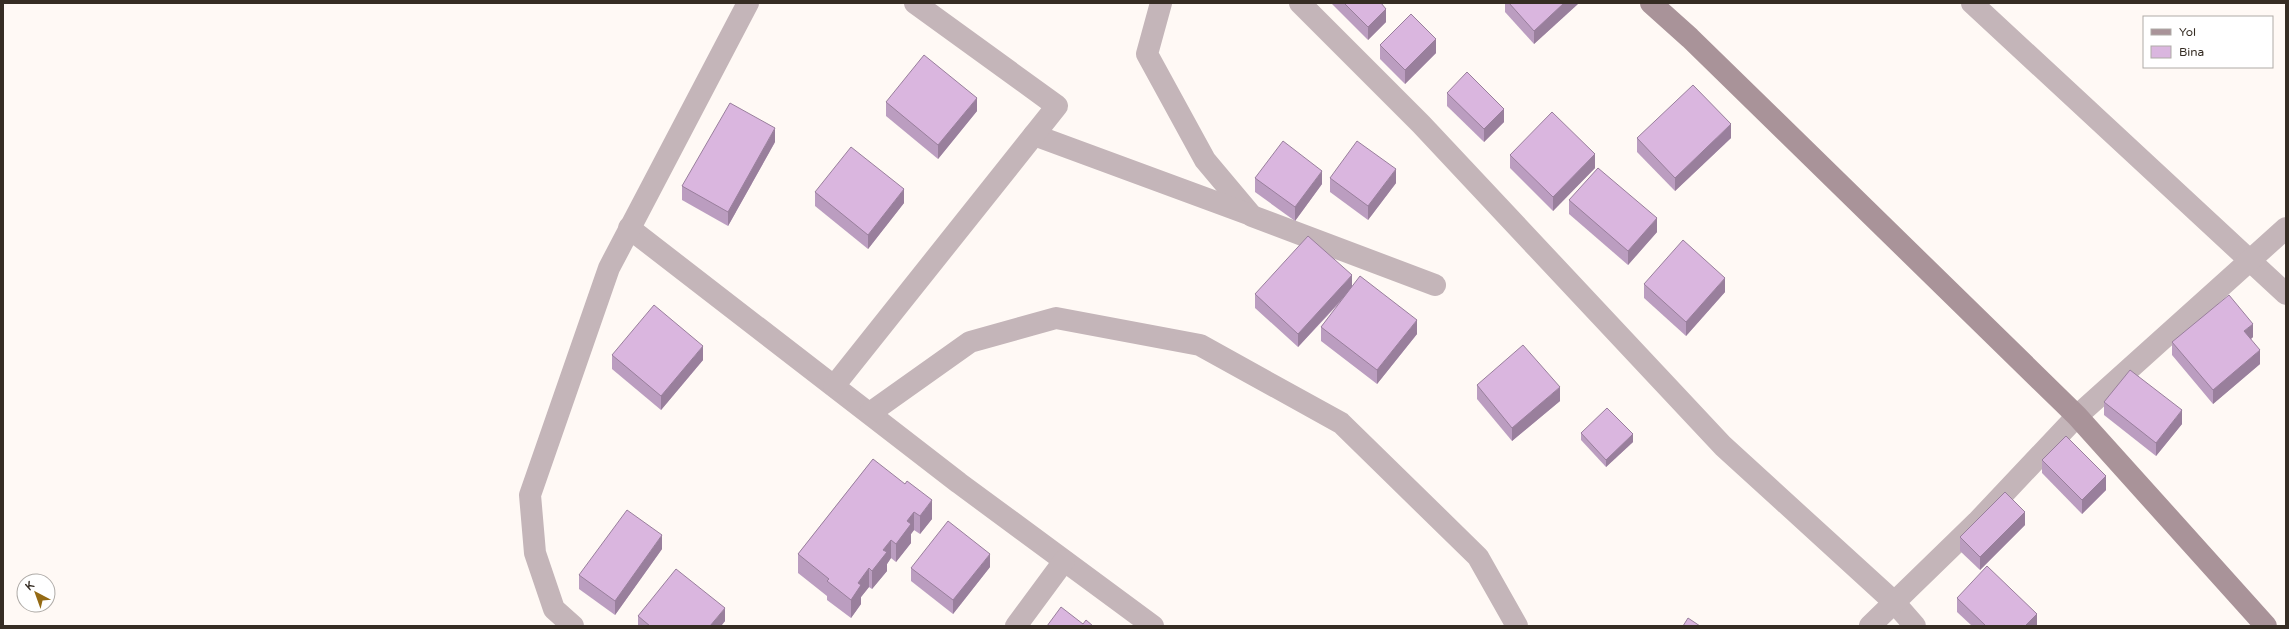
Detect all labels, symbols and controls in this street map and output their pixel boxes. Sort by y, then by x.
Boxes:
legend [2143,16,2273,68]
text: Yol [2179,25,2196,39]
text: Bina [2179,45,2204,59]
north arrow [16,573,56,613]
text: K [23,578,37,593]

